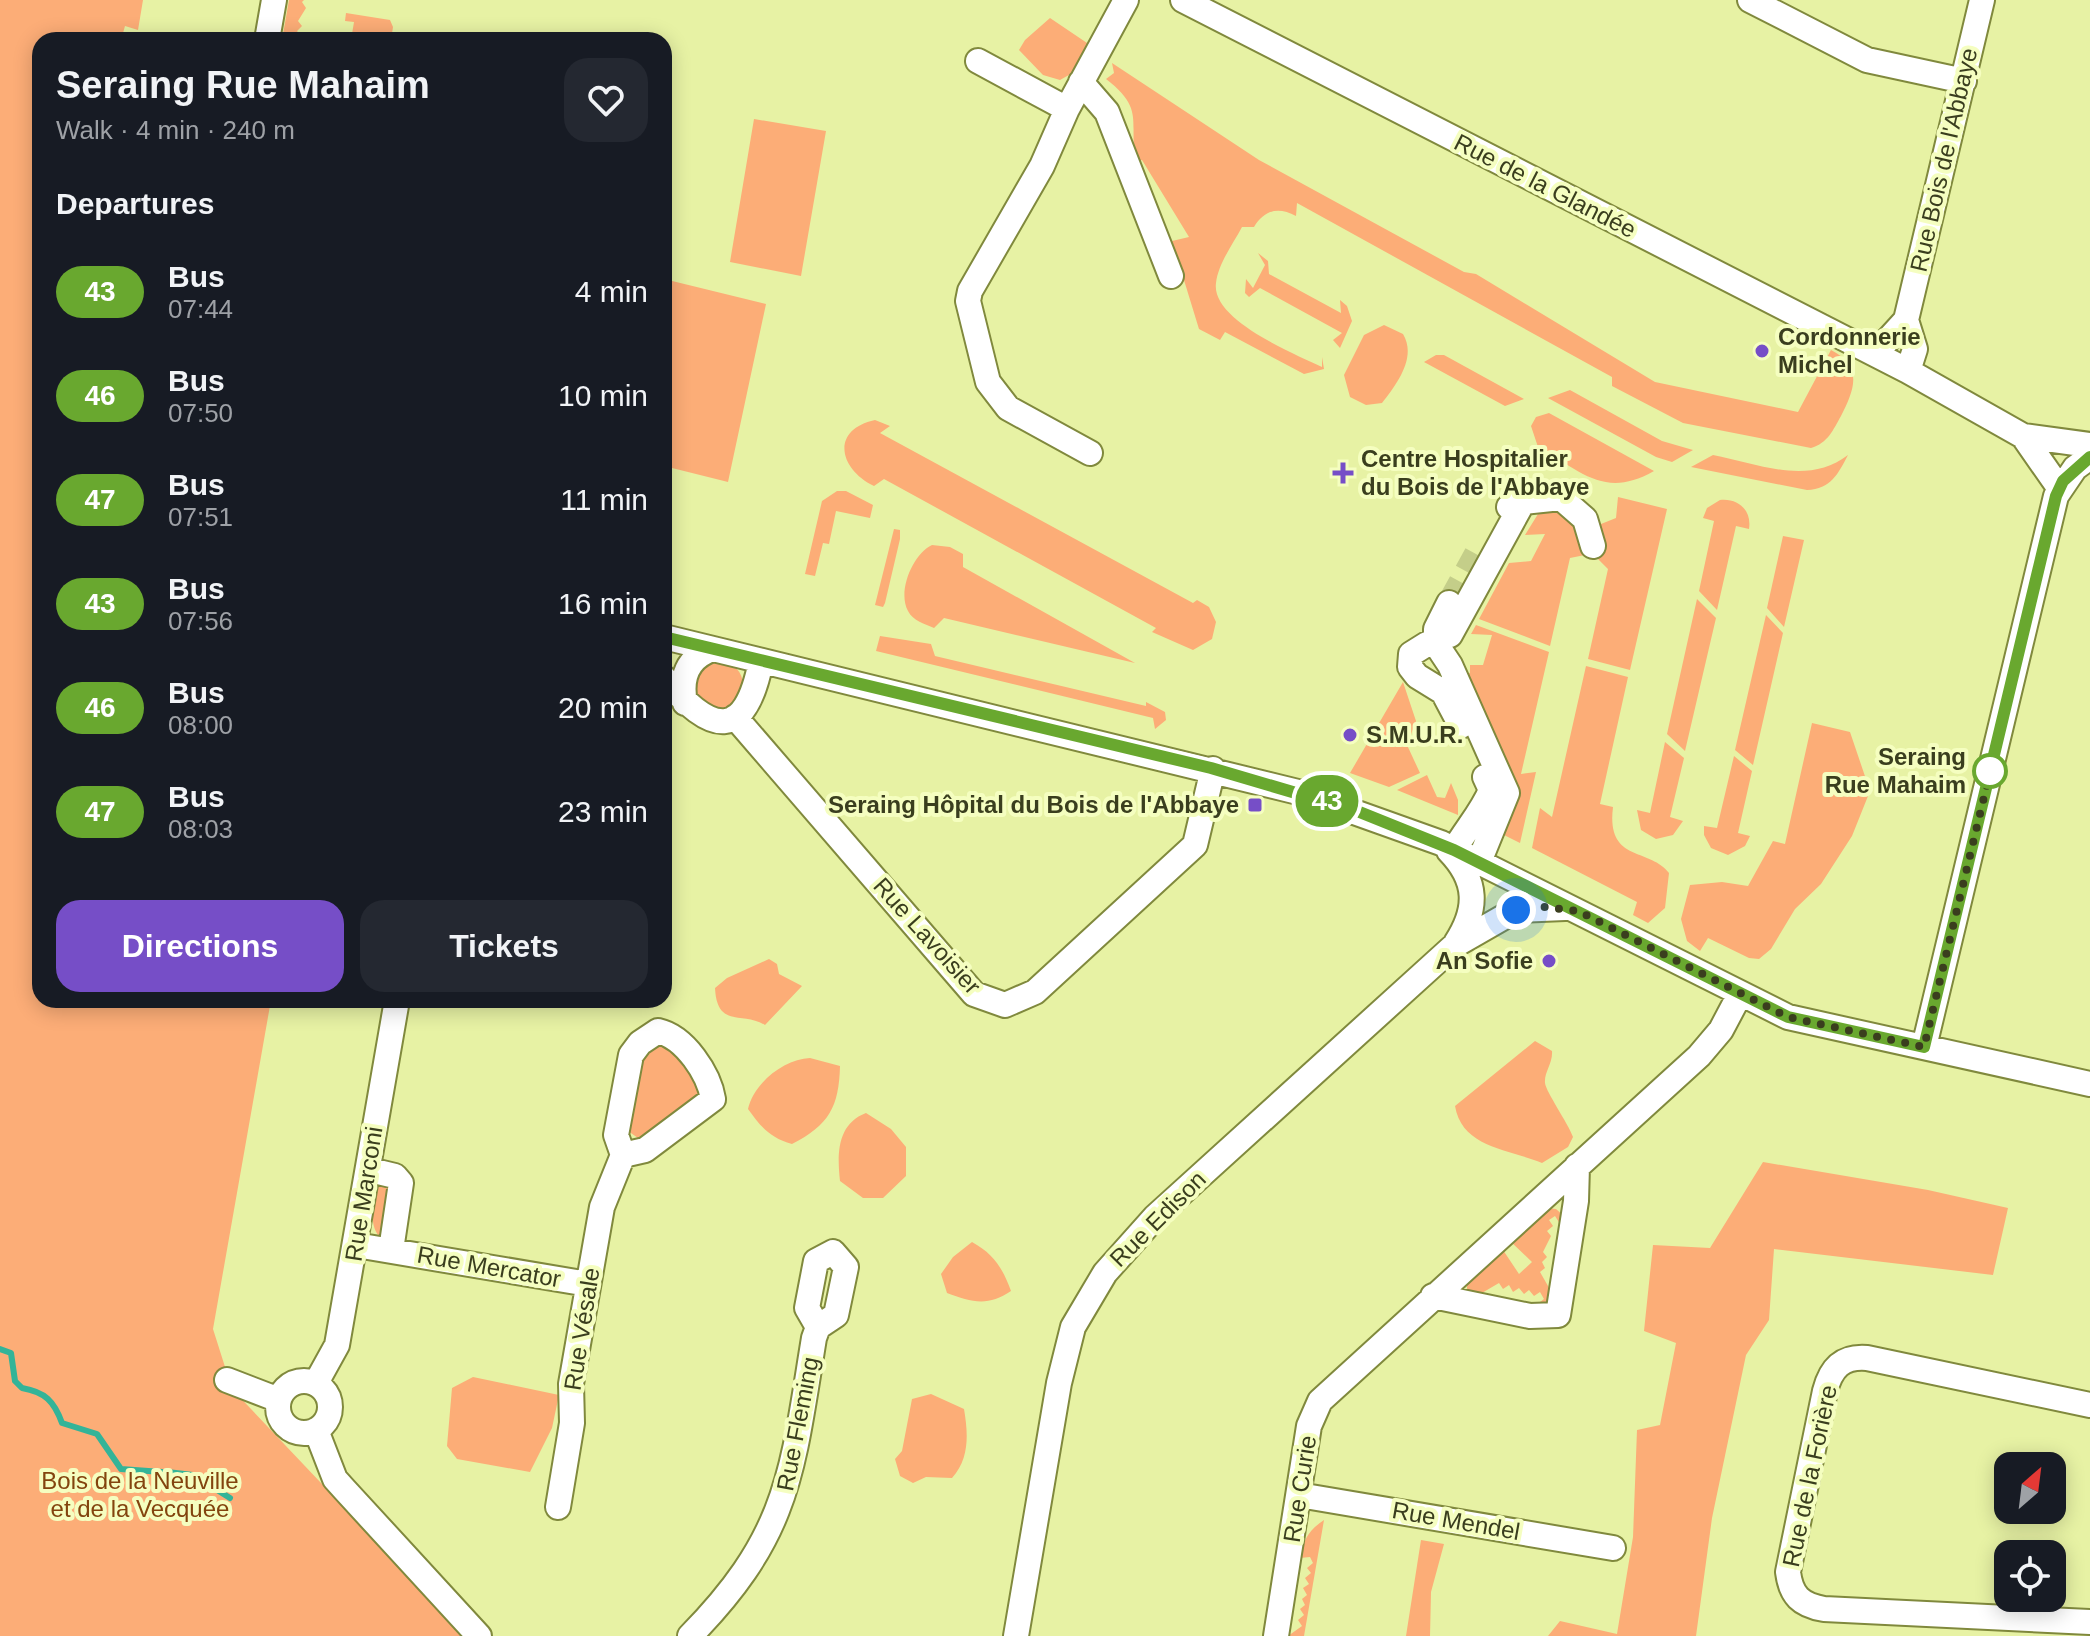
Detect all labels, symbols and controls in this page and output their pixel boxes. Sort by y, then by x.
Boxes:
street label: Rue Bois de l'Abbaye [1905,45,1982,274]
button: heart [564,58,648,142]
text: Seraing Rue Mahaim [56,64,430,106]
text: Walk · 4 min · 240 m [56,115,295,145]
street label: Rue de la Glandée [1450,128,1641,243]
text: Departures [56,187,214,220]
text: Bus [168,260,225,293]
text: 4 min [575,275,648,308]
text: 43 [84,276,116,307]
text: 07:44 [168,294,233,324]
place label: Cordonnerie Michel [1778,323,1921,378]
marker: Cordonnerie Michel [1753,342,1771,360]
text: Bus [168,364,225,397]
text: 10 min [558,379,648,412]
text: 46 [84,380,116,411]
text: 07:50 [168,398,233,428]
place label: Centre Hospitalier du Bois de l'Abbaye [1361,445,1589,500]
marker: Centre Hospitalier du Bois de l'Abbaye [1332,462,1354,484]
text: Bus [168,468,225,501]
text: 11 min [560,483,648,516]
text: 47 [84,484,116,515]
text: 07:51 [168,502,233,532]
text: Bus [168,572,225,605]
text: 16 min [558,587,648,620]
text: 43 [84,588,116,619]
text: 07:56 [168,606,233,636]
text: Bus [168,676,225,709]
text: 20 min [558,691,648,724]
text: 46 [84,692,116,723]
text: 08:00 [168,710,233,740]
place label: S.M.U.R. [1366,721,1463,748]
marker: S.M.U.R. [1341,726,1359,744]
place label: Seraing Rue Mahaim [1825,743,1966,798]
marker: Seraing Rue Mahaim [1973,754,2007,788]
line badge: 43 [1291,775,1363,827]
text: Bus [168,780,225,813]
text: 43 [1311,785,1343,816]
place label: Seraing Hôpital du Bois de l'Abbaye [828,791,1239,818]
text: 23 min [558,795,648,828]
text: 47 [84,796,116,827]
marker: Seraing Hôpital du Bois de l'Abbaye [1246,796,1264,814]
text: 08:03 [168,814,233,844]
street label: Rue Lavoisier [868,872,987,999]
your location [1496,890,1536,930]
button: Directions [56,900,344,992]
button: Tickets [360,900,648,992]
place label: An Sofie [1436,947,1533,974]
marker: An Sofie [1540,952,1558,970]
street label: Rue Marconi [340,1125,387,1263]
street label: Rue Edison [1104,1165,1211,1272]
street label: Rue Mercator [415,1241,563,1292]
street label: Rue Vésale [558,1266,605,1392]
street label: Rue Fleming [771,1355,824,1493]
street label: Rue de la Forière [1777,1382,1842,1569]
street label: Rue Curie [1278,1433,1321,1544]
north arrow [1994,1452,2066,1524]
map controls [1994,1452,2066,1612]
park label: Bois de la Neuville et de la Vecquée [41,1467,239,1522]
street label: Rue Mendel [1390,1496,1522,1545]
button: locate [1994,1540,2066,1612]

